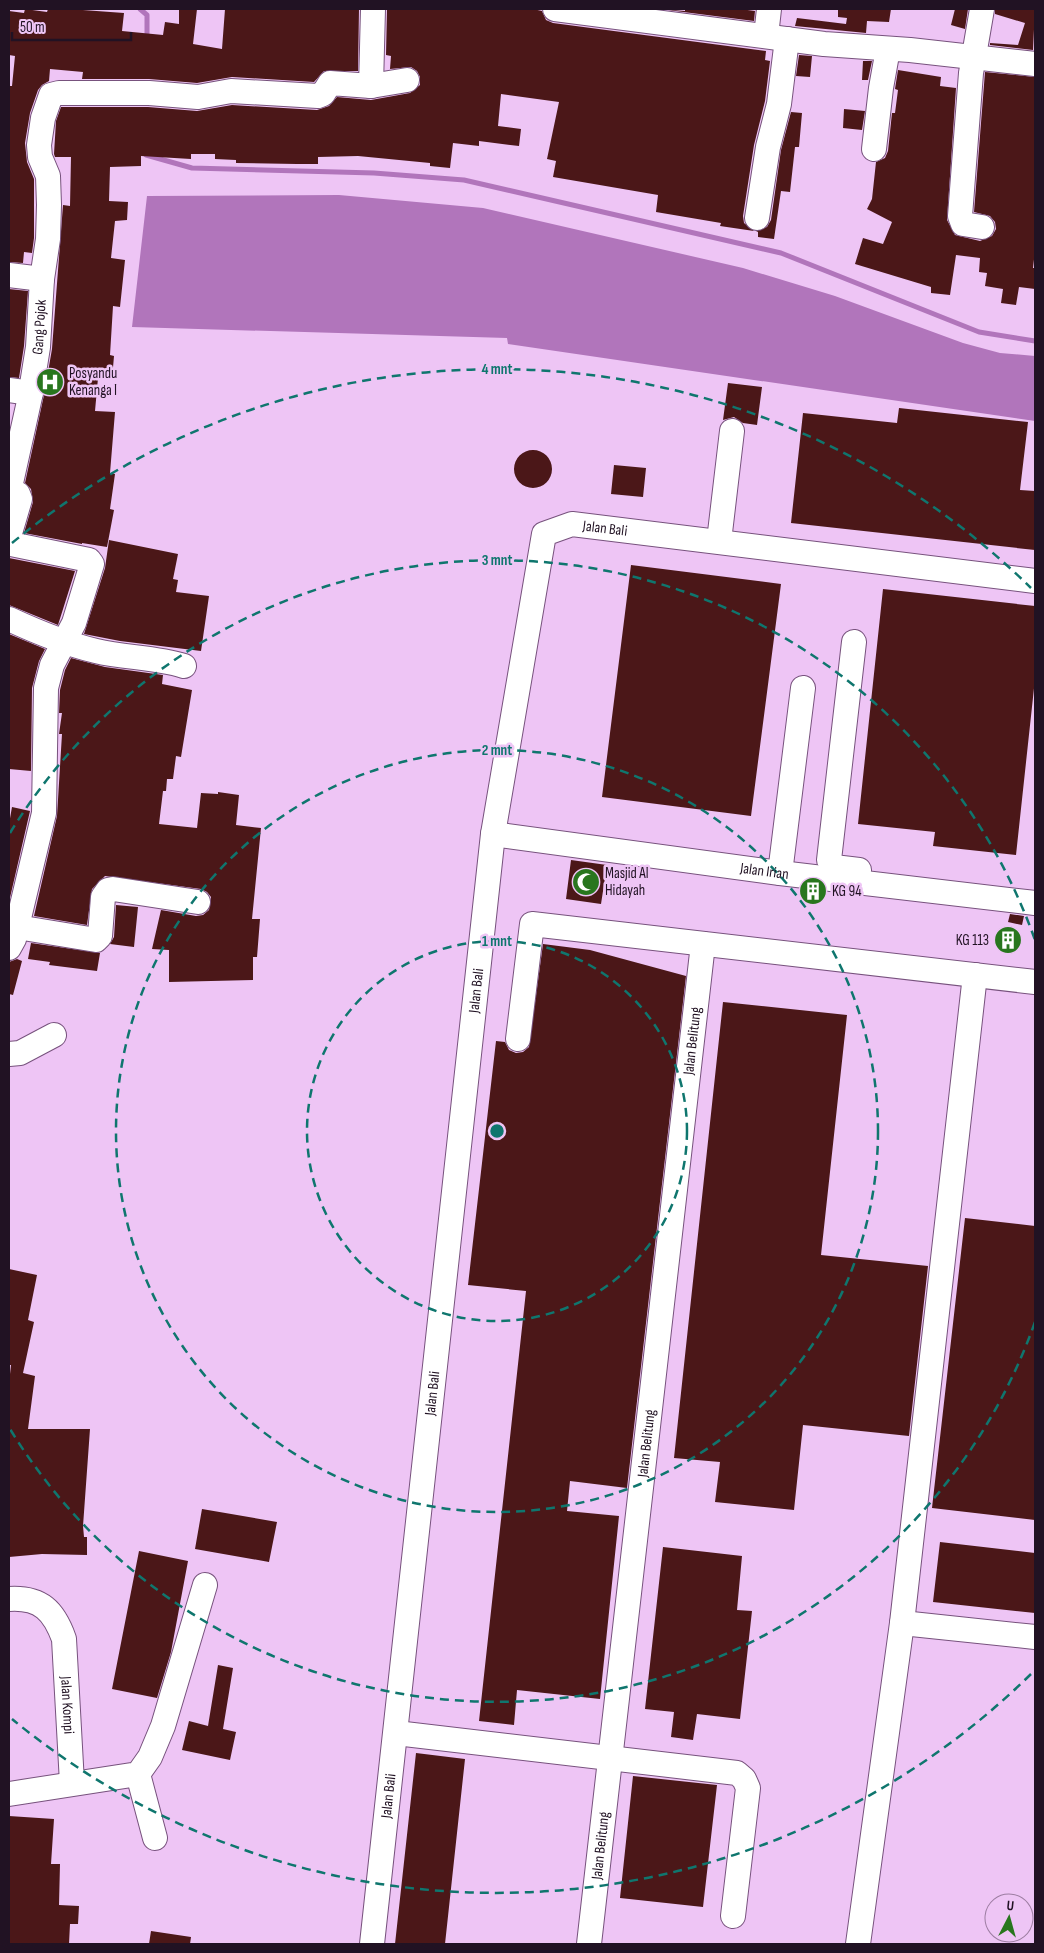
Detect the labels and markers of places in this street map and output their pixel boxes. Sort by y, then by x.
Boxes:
place label: Posyandu Kenanga I [69,364,117,400]
hospital icon: Posyandu Kenanga I [35,367,65,397]
place label: Masjid Al Hidayah [605,864,649,900]
mosque icon: Masjid Al Hidayah [571,867,601,897]
building icon: KG 94 [798,876,828,906]
place label: KG 94 [832,882,861,901]
building icon: KG 113 [993,925,1023,955]
place label: KG 113 [956,931,989,950]
centre of rings [488,1122,506,1140]

